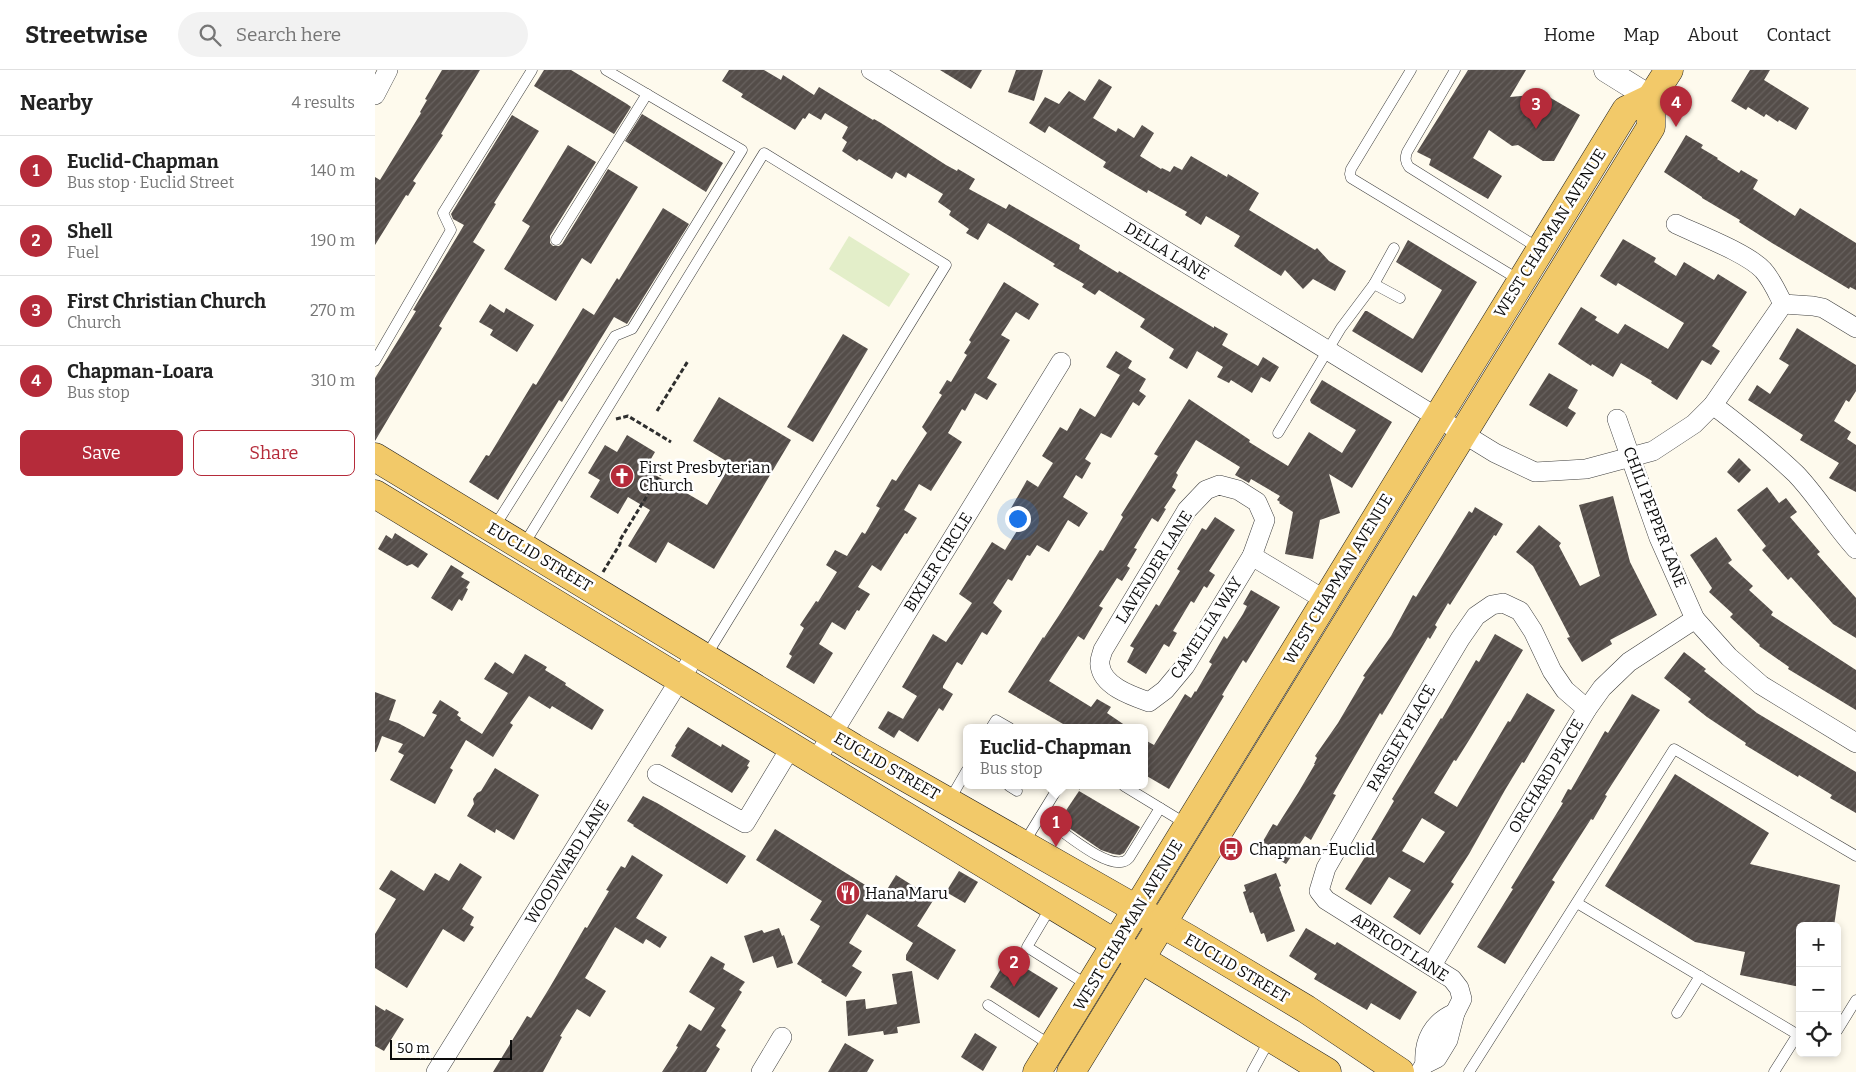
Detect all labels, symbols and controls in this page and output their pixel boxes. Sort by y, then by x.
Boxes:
search box [178,12,528,57]
text: Streetwise [25,21,148,49]
icon: search [196,21,224,49]
text: Search here [236,23,341,46]
text: Home [1544,24,1595,46]
text: Map [1623,24,1659,46]
text: About [1687,24,1738,46]
text: Contact [1766,24,1831,46]
pin: 4 [1660,86,1692,127]
pin: 3 [1520,88,1552,129]
text: Nearby [20,90,93,116]
text: 4 results [292,93,355,112]
street label: WEST CHAPMAN AVENUE [1490,145,1610,321]
text: Euclid-Chapman [67,150,219,173]
text: 1 [33,161,39,180]
text: 140 m [310,161,355,180]
text: Bus stop · Euclid Street [67,173,234,192]
street label: DELLA LANE [1121,218,1213,284]
text: Shell [67,220,113,243]
text: 2 [31,231,41,250]
text: 190 m [310,231,355,250]
text: Fuel [67,243,99,262]
text: First Christian Church [67,290,266,313]
text: 3 [31,301,41,320]
text: 270 m [310,301,355,320]
text: Church [67,313,121,332]
text: Chapman-Loara [67,360,214,383]
text: 4 [31,371,41,390]
text: 310 m [311,371,355,390]
text: Bus stop [67,383,130,402]
button: Save [20,430,183,476]
button: Share [193,430,355,476]
street label: CHILI PEPPER LANE [1619,444,1691,590]
place label: First Presbyterian Church [639,458,771,495]
church icon: First Presbyterian Church [609,463,635,489]
street label: WEST CHAPMAN AVENUE [1280,490,1396,668]
your location [1005,506,1031,532]
street label: LAVENDER LANE [1112,507,1196,627]
street label: BIXLER CIRCLE [900,509,976,615]
street label: EUCLID STREET [484,518,596,596]
street label: CAMELLIA WAY [1166,573,1246,682]
street label: PARSLEY PLACE [1363,681,1439,795]
street label: ORCHARD PLACE [1504,715,1588,837]
popup [963,724,1148,789]
street label: EUCLID STREET [831,728,943,804]
text: Euclid-Chapman [980,736,1131,759]
text: Bus stop [980,759,1042,778]
street label: WOODWARD LANE [521,796,613,928]
pin: 1 [1040,806,1072,847]
street label: WEST CHAPMAN AVENUE [1070,836,1186,1014]
bus stop icon: Chapman-Euclid [1218,836,1244,862]
place label: Chapman-Euclid [1249,840,1375,859]
restaurant icon: Hana Maru [835,880,861,906]
place label: Hana Maru [865,884,948,903]
street label: APRICOT LANE [1348,908,1452,986]
map controls [1796,922,1841,1057]
button: + [1796,922,1841,967]
street label: EUCLID STREET [1181,929,1293,1007]
pin: 2 [998,946,1030,987]
button: − [1796,967,1841,1012]
button: locate [1796,1012,1841,1057]
scale bar [390,1037,513,1060]
text: 50 m [397,1040,430,1057]

